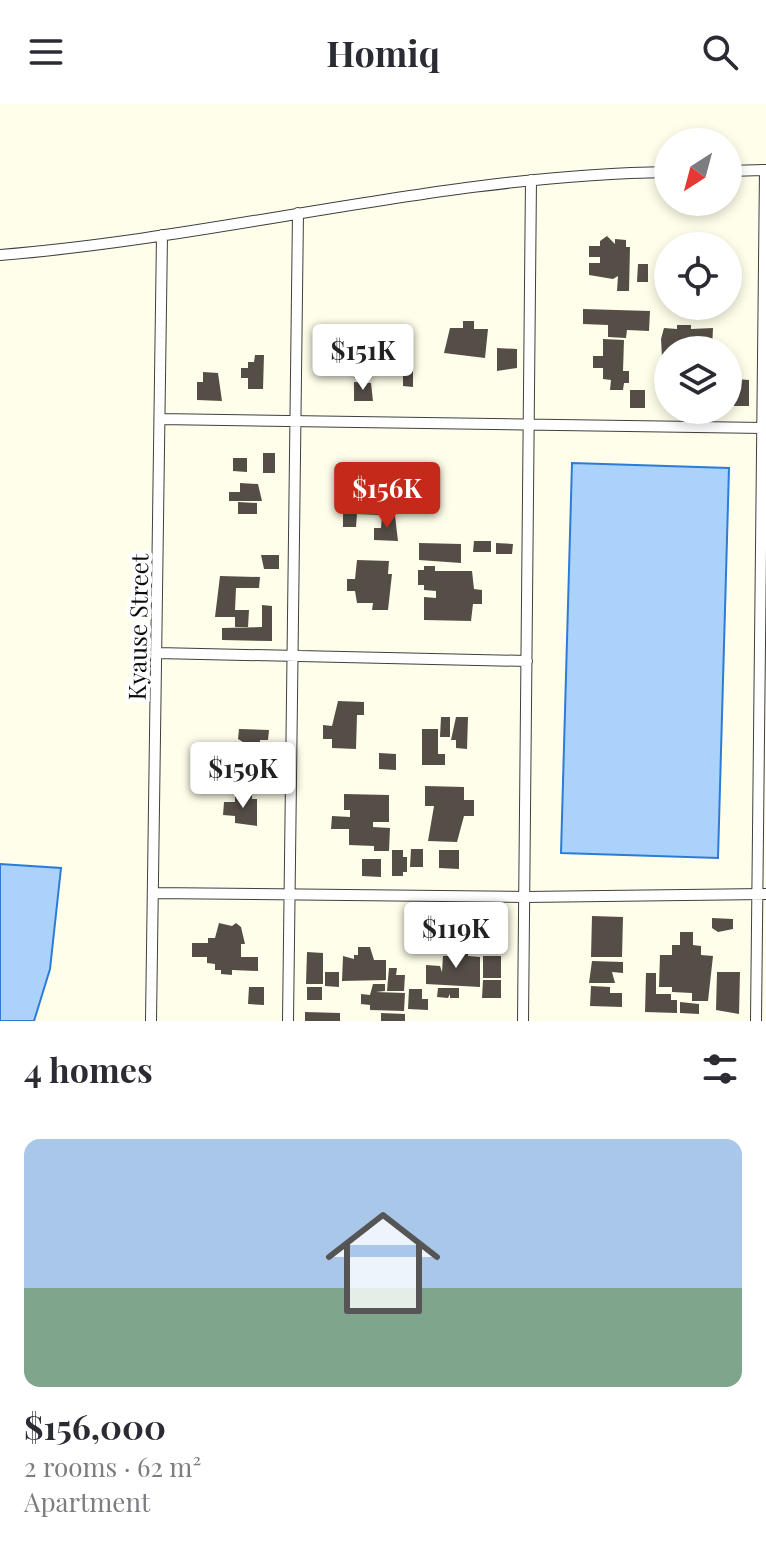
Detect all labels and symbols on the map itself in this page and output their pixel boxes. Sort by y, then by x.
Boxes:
north arrow [654,128,742,216]
pin: $151K [307,324,419,392]
pin: $156K [331,462,443,530]
street label: Kyause Street [120,553,154,701]
pin: $159K [187,742,299,810]
pin: $119K [400,902,512,970]

